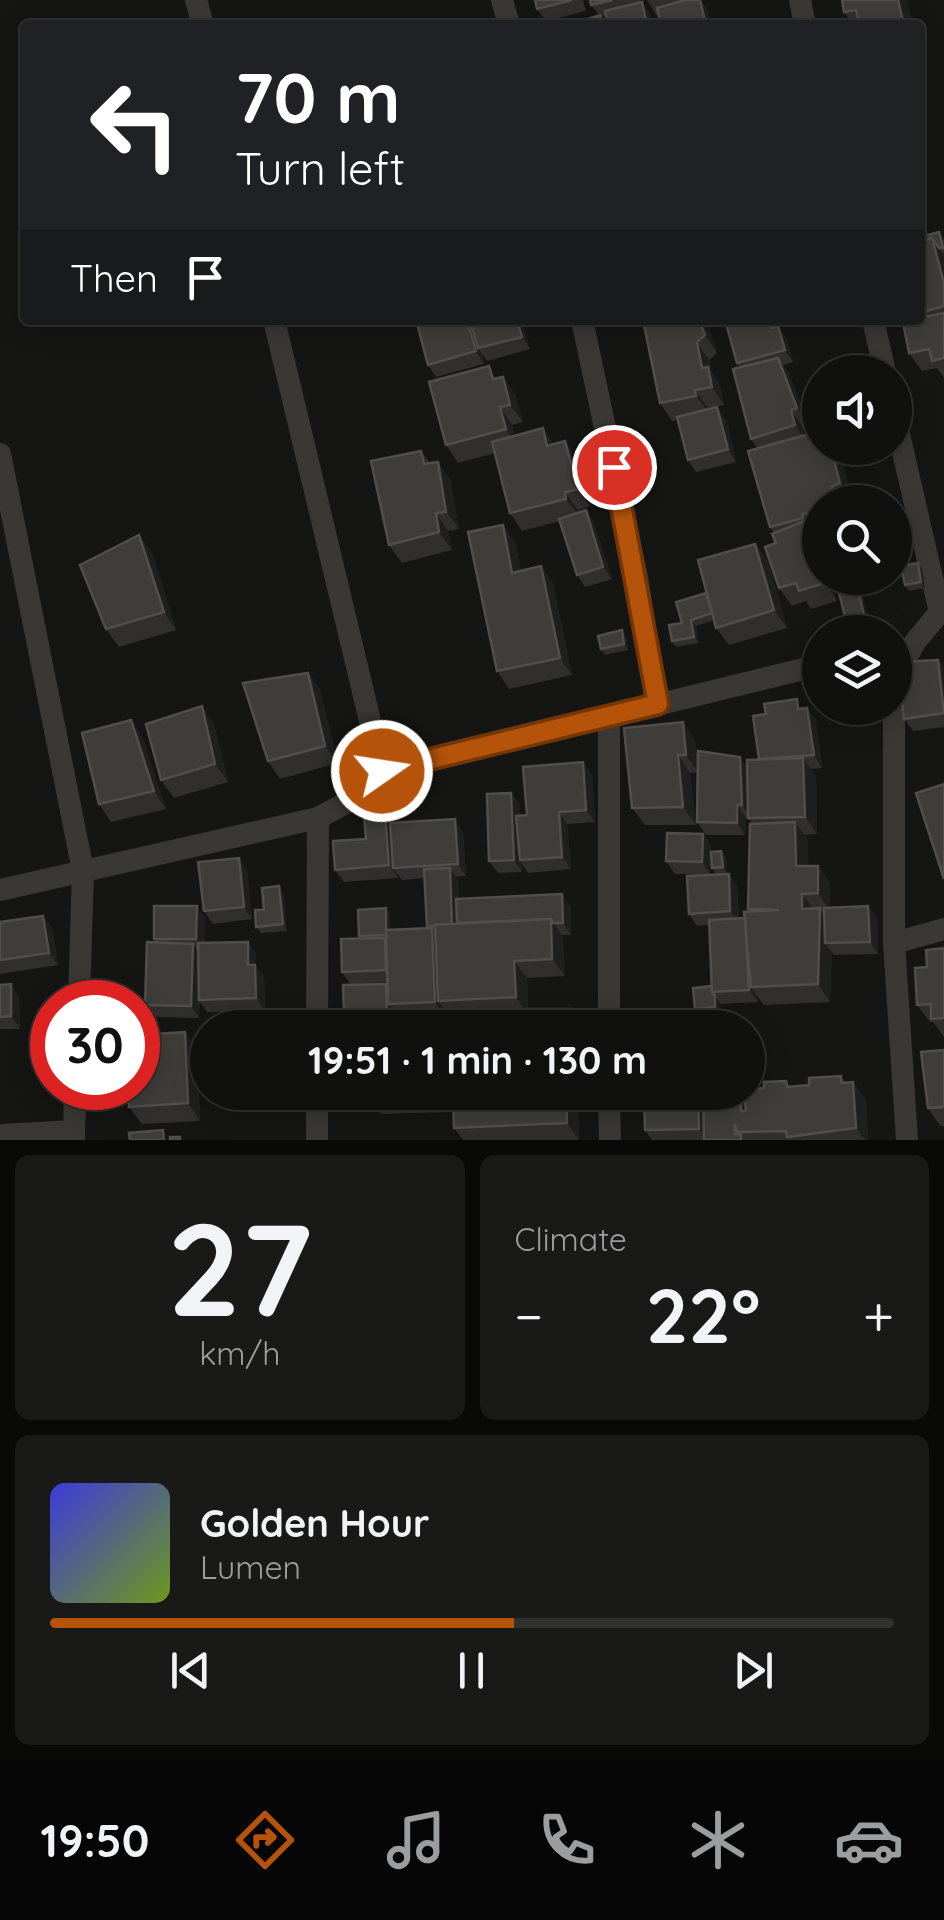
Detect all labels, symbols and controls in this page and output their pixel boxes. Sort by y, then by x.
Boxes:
text: 70 m [235,53,401,141]
icon: left [70,60,200,190]
text: Turn left [235,140,405,196]
icon: arrive [178,250,233,305]
text: Then [70,254,158,302]
map controls [802,355,912,725]
button: sound [802,355,912,465]
pin [572,425,657,510]
icon: arrive [587,440,642,495]
button: search [802,485,912,595]
button: layers [802,615,912,725]
position arrow [330,719,434,823]
speed limit sign: 30 [30,980,160,1110]
text: 19:51 · 1 min · 130 m [308,1036,647,1084]
text: 27 [167,1186,312,1349]
text: Climate [515,1219,627,1259]
text: 22° [646,1268,760,1362]
text: − [515,1281,543,1350]
text: + [863,1281,894,1350]
text: km/h [199,1333,280,1373]
text: Golden Hour [200,1499,429,1547]
text: Lumen [200,1547,301,1587]
icon: previous [163,1643,218,1698]
icon: pause [444,1643,499,1698]
icon: next [726,1643,781,1698]
icon: directions [230,1805,300,1875]
icon: music [381,1805,451,1875]
icon: phone [532,1805,602,1875]
icon: climate [683,1805,753,1875]
icon: car [834,1805,904,1875]
text: 19:50 [40,1812,149,1868]

